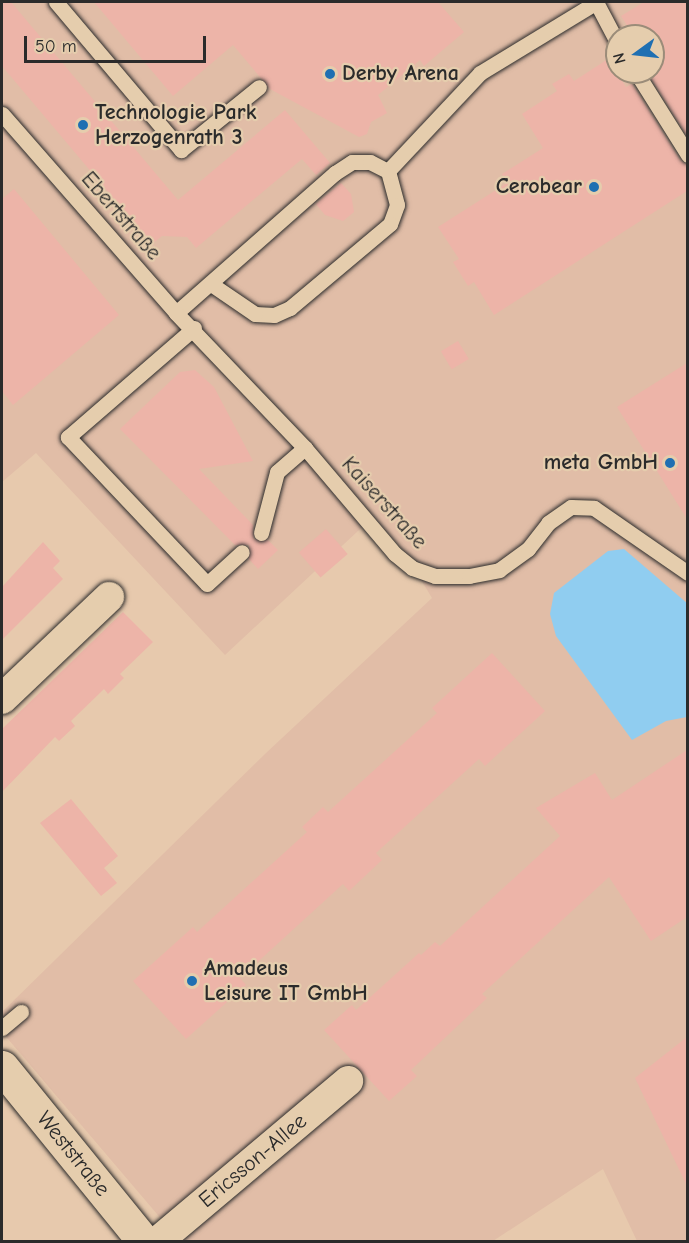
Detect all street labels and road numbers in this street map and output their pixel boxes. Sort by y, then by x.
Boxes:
street label: Ebertstraße [75,166,167,266]
street label: Kaiserstraße [336,451,432,555]
street label: Weststraße [31,1106,115,1202]
street label: Ericsson-Allee [194,1108,312,1214]

